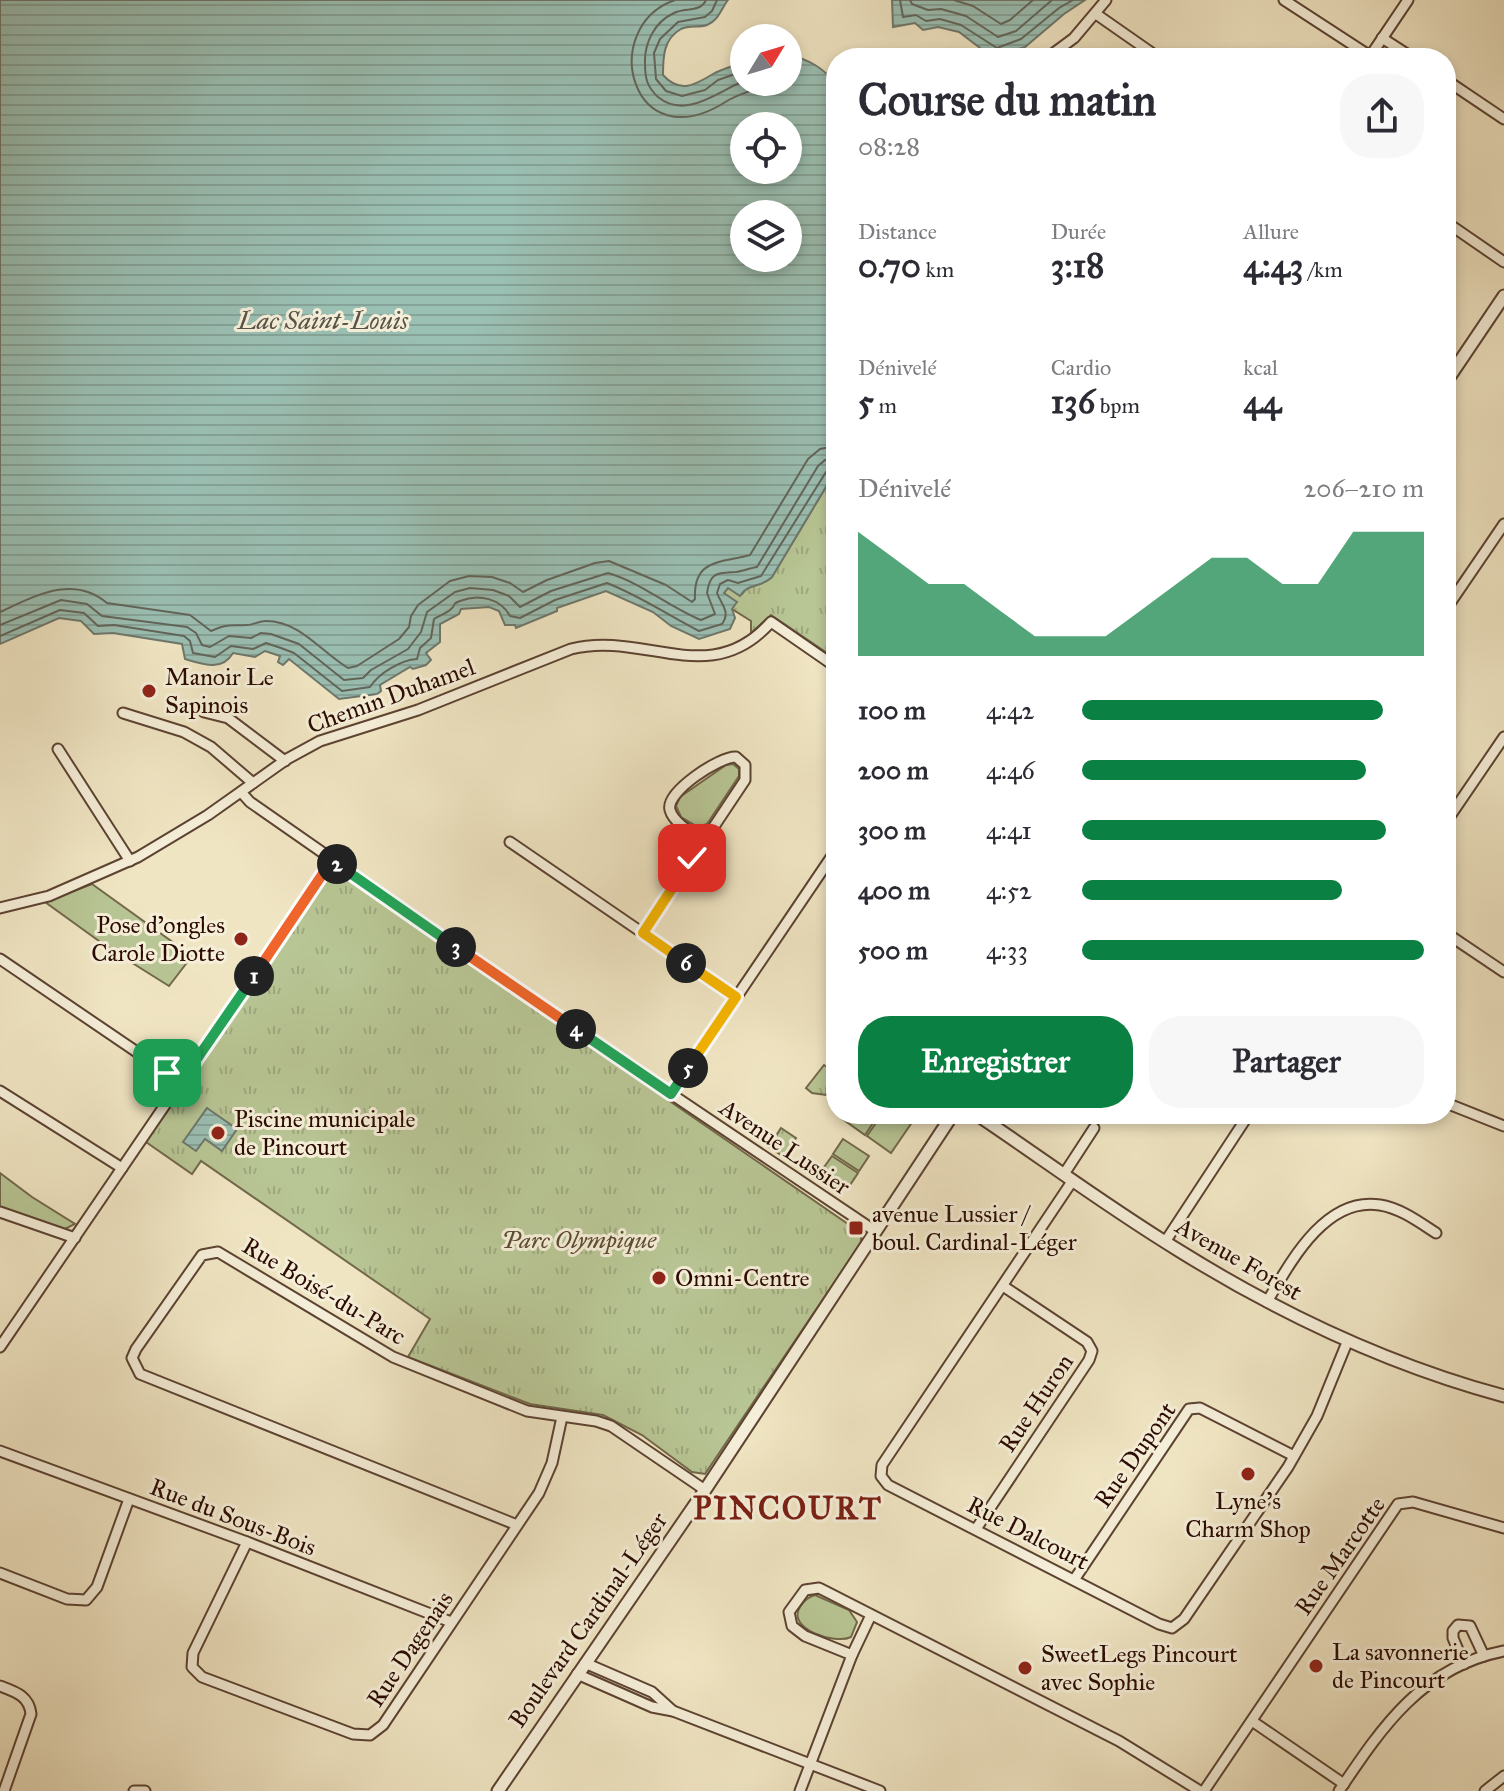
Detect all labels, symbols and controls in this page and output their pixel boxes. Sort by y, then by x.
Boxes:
north arrow [730,24,802,96]
map controls [730,24,802,272]
text: Course du matin [858,73,1156,127]
button: share [1340,74,1424,158]
button: locate [730,112,802,184]
text: 08:28 [858,130,920,162]
button: layers [730,200,802,272]
text: Distance [858,218,937,245]
text: Durée [1051,218,1106,245]
text: Allure [1243,218,1299,245]
text: 0.70 [858,245,921,286]
text: 3:18 [1051,245,1104,286]
text: 4:43 [1243,245,1303,286]
text: km [921,256,954,283]
text: /km [1303,256,1343,283]
water label: Lac Saint-Louis [237,304,409,336]
text: Dénivelé [858,354,937,381]
text: Cardio [1051,354,1111,381]
text: kcal [1243,354,1278,381]
text: 5 [858,381,874,422]
text: 136 [1051,381,1095,422]
text: 44 [1243,381,1281,422]
text: m [874,392,897,419]
text: bpm [1095,392,1140,419]
text: Dénivelé [858,472,951,504]
text: 206–210 m [1304,472,1424,504]
street label: Chemin Duhamel [303,652,479,740]
place label: Manoir Le Sapinois [165,662,274,720]
marker: Manoir Le Sapinois [140,682,158,700]
text: 100 m [858,694,926,726]
text: 4:42 [986,694,1034,726]
text: 200 m [858,754,929,786]
text: 4:46 [986,754,1035,786]
text: 300 m [858,814,926,846]
text: 4:41 [986,814,1032,846]
pin [658,824,726,892]
icon: check [670,836,714,880]
pin: 2 [317,844,357,884]
text: 2 [332,850,342,877]
text: 400 m [858,874,930,906]
text: 4:52 [986,874,1032,906]
place label: Pose d'ongles Carole Diotte [91,910,225,968]
pin: 3 [436,927,476,967]
marker: Pose d'ongles Carole Diotte [232,930,250,948]
text: 3 [452,933,460,960]
text: 500 m [858,934,928,966]
text: 4:33 [986,934,1028,966]
pin: 6 [666,943,706,983]
text: 6 [680,949,692,976]
pin: 1 [234,956,274,996]
text: 1 [250,962,258,989]
pin: 4 [556,1009,596,1049]
text: 4 [570,1015,582,1042]
button: Enregistrer [858,1016,1133,1108]
button: Partager [1149,1016,1424,1108]
pin [133,1039,201,1107]
pin: 5 [668,1048,708,1088]
icon: arrive [145,1051,189,1095]
text: 5 [683,1054,693,1081]
street label: Avenue Lussier [713,1092,856,1202]
place label: Piscine municipale de Pincourt [234,1104,416,1162]
marker: Piscine municipale de Pincourt [209,1124,227,1142]
place label: avenue Lussier / boul. Cardinal-Léger [872,1199,1077,1257]
street label: Avenue Forest [1170,1210,1308,1307]
marker: avenue Lussier / boul. Cardinal-Léger [847,1219,865,1237]
park label: Parc Olympique [502,1225,657,1255]
street label: Rue Boisé-du-Parc [237,1230,411,1352]
place label: Omni-Centre [675,1263,809,1293]
marker: Omni-Centre [650,1269,668,1287]
street label: Rue Huron [992,1348,1080,1458]
street label: Rue Dupont [1088,1396,1183,1514]
marker: Lyne's Charm Shop [1239,1465,1257,1483]
street label: Rue du Sous-Bois [146,1472,320,1562]
place label: Lyne's Charm Shop [1185,1486,1311,1544]
district label: PINCOURT [693,1489,883,1528]
street label: Rue Dalcourt [962,1489,1094,1577]
street label: Rue Marcotte [1288,1491,1392,1621]
street label: Boulevard Cardinal-Léger [502,1506,674,1734]
street label: Rue Dagenais [360,1585,460,1713]
place label: La savonnerie de Pincourt [1332,1637,1469,1695]
place label: SweetLegs Pincourt avec Sophie [1041,1639,1238,1697]
marker: La savonnerie de Pincourt [1307,1657,1325,1675]
marker: SweetLegs Pincourt avec Sophie [1016,1659,1034,1677]

